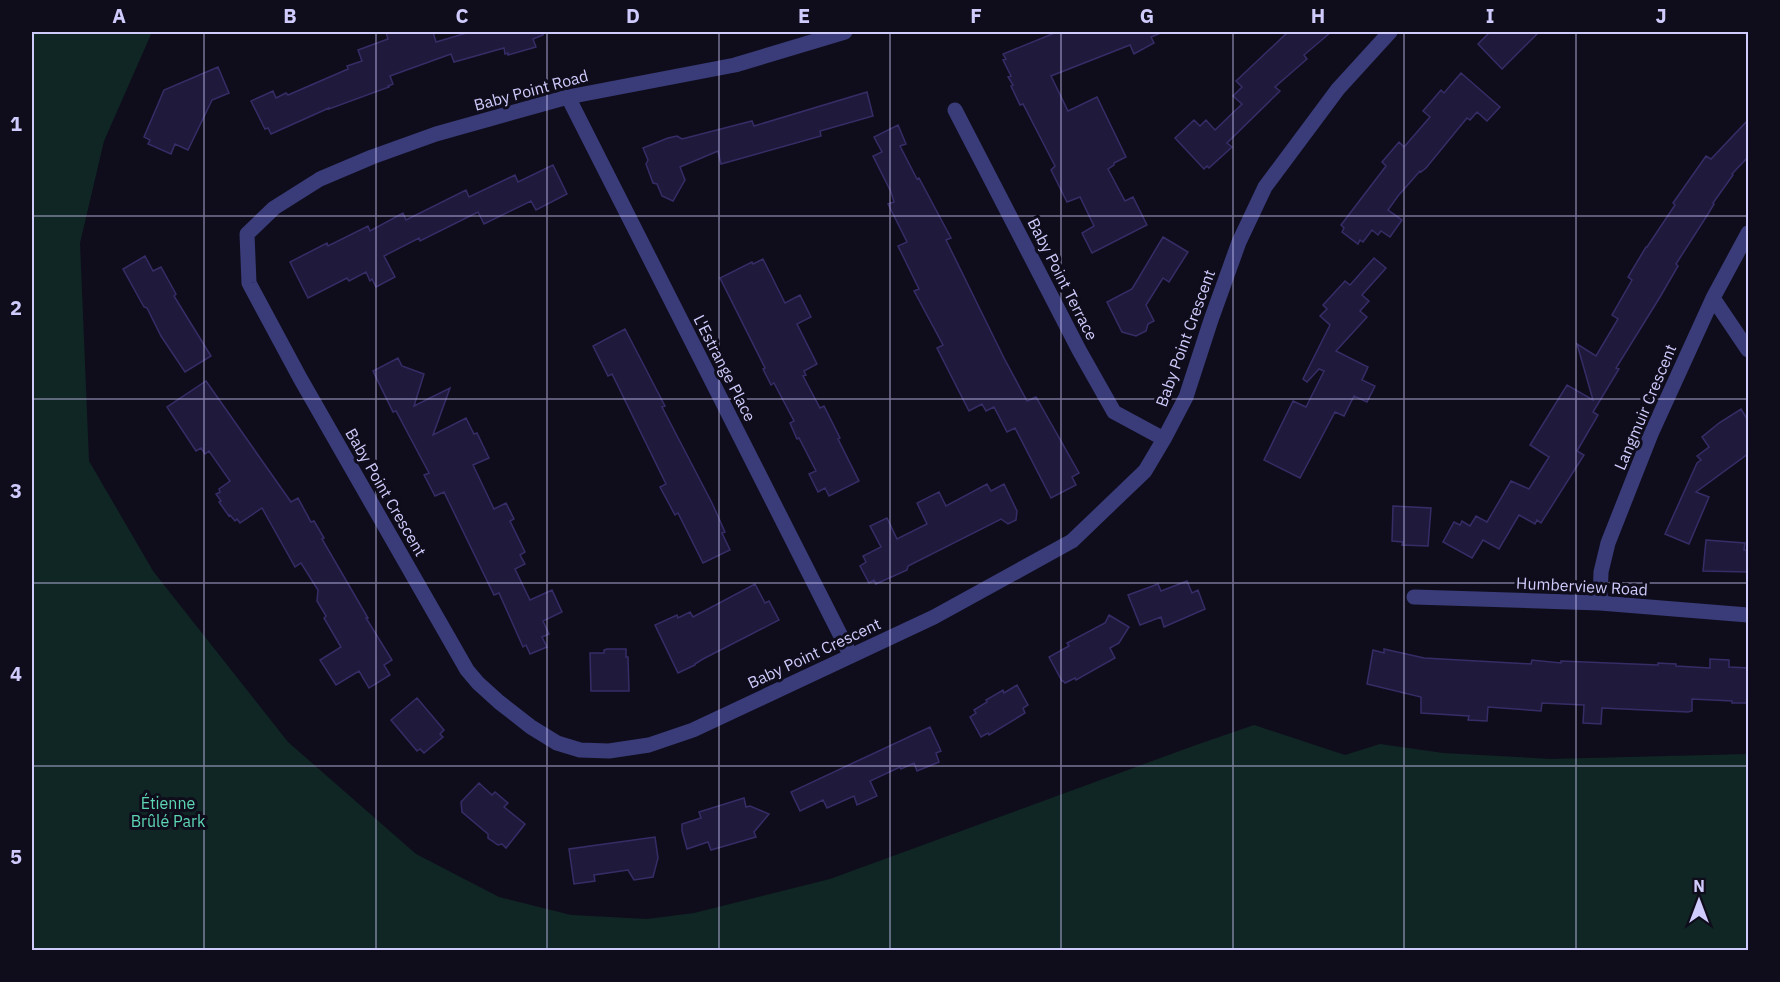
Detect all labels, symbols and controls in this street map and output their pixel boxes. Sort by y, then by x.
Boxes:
text: A [112,2,126,29]
text: B [283,2,297,29]
text: C [455,2,469,29]
text: D [626,2,640,29]
text: E [798,2,810,29]
text: F [970,2,982,29]
text: G [1140,2,1154,29]
text: H [1311,2,1325,29]
text: I [1486,2,1494,29]
text: J [1655,2,1667,29]
street label: Baby Point Road [472,65,590,115]
text: 1 [10,110,22,137]
street label: Baby Point Terrace [1024,214,1103,344]
street label: Baby Point Crescent [1151,267,1219,409]
text: 2 [10,294,22,321]
street label: L'Estrange Place [690,311,761,425]
street label: Langmuir Crescent [1610,341,1680,473]
street label: Baby Point Crescent [341,424,431,560]
text: 3 [10,477,22,504]
street label: Humberview Road [1516,573,1648,599]
street label: Baby Point Crescent [744,613,884,693]
text: 4 [10,660,22,687]
park label: Étienne Brûlé Park [131,792,206,831]
text: 5 [10,843,22,870]
north arrow [1669,871,1729,931]
text: N [1693,876,1705,896]

